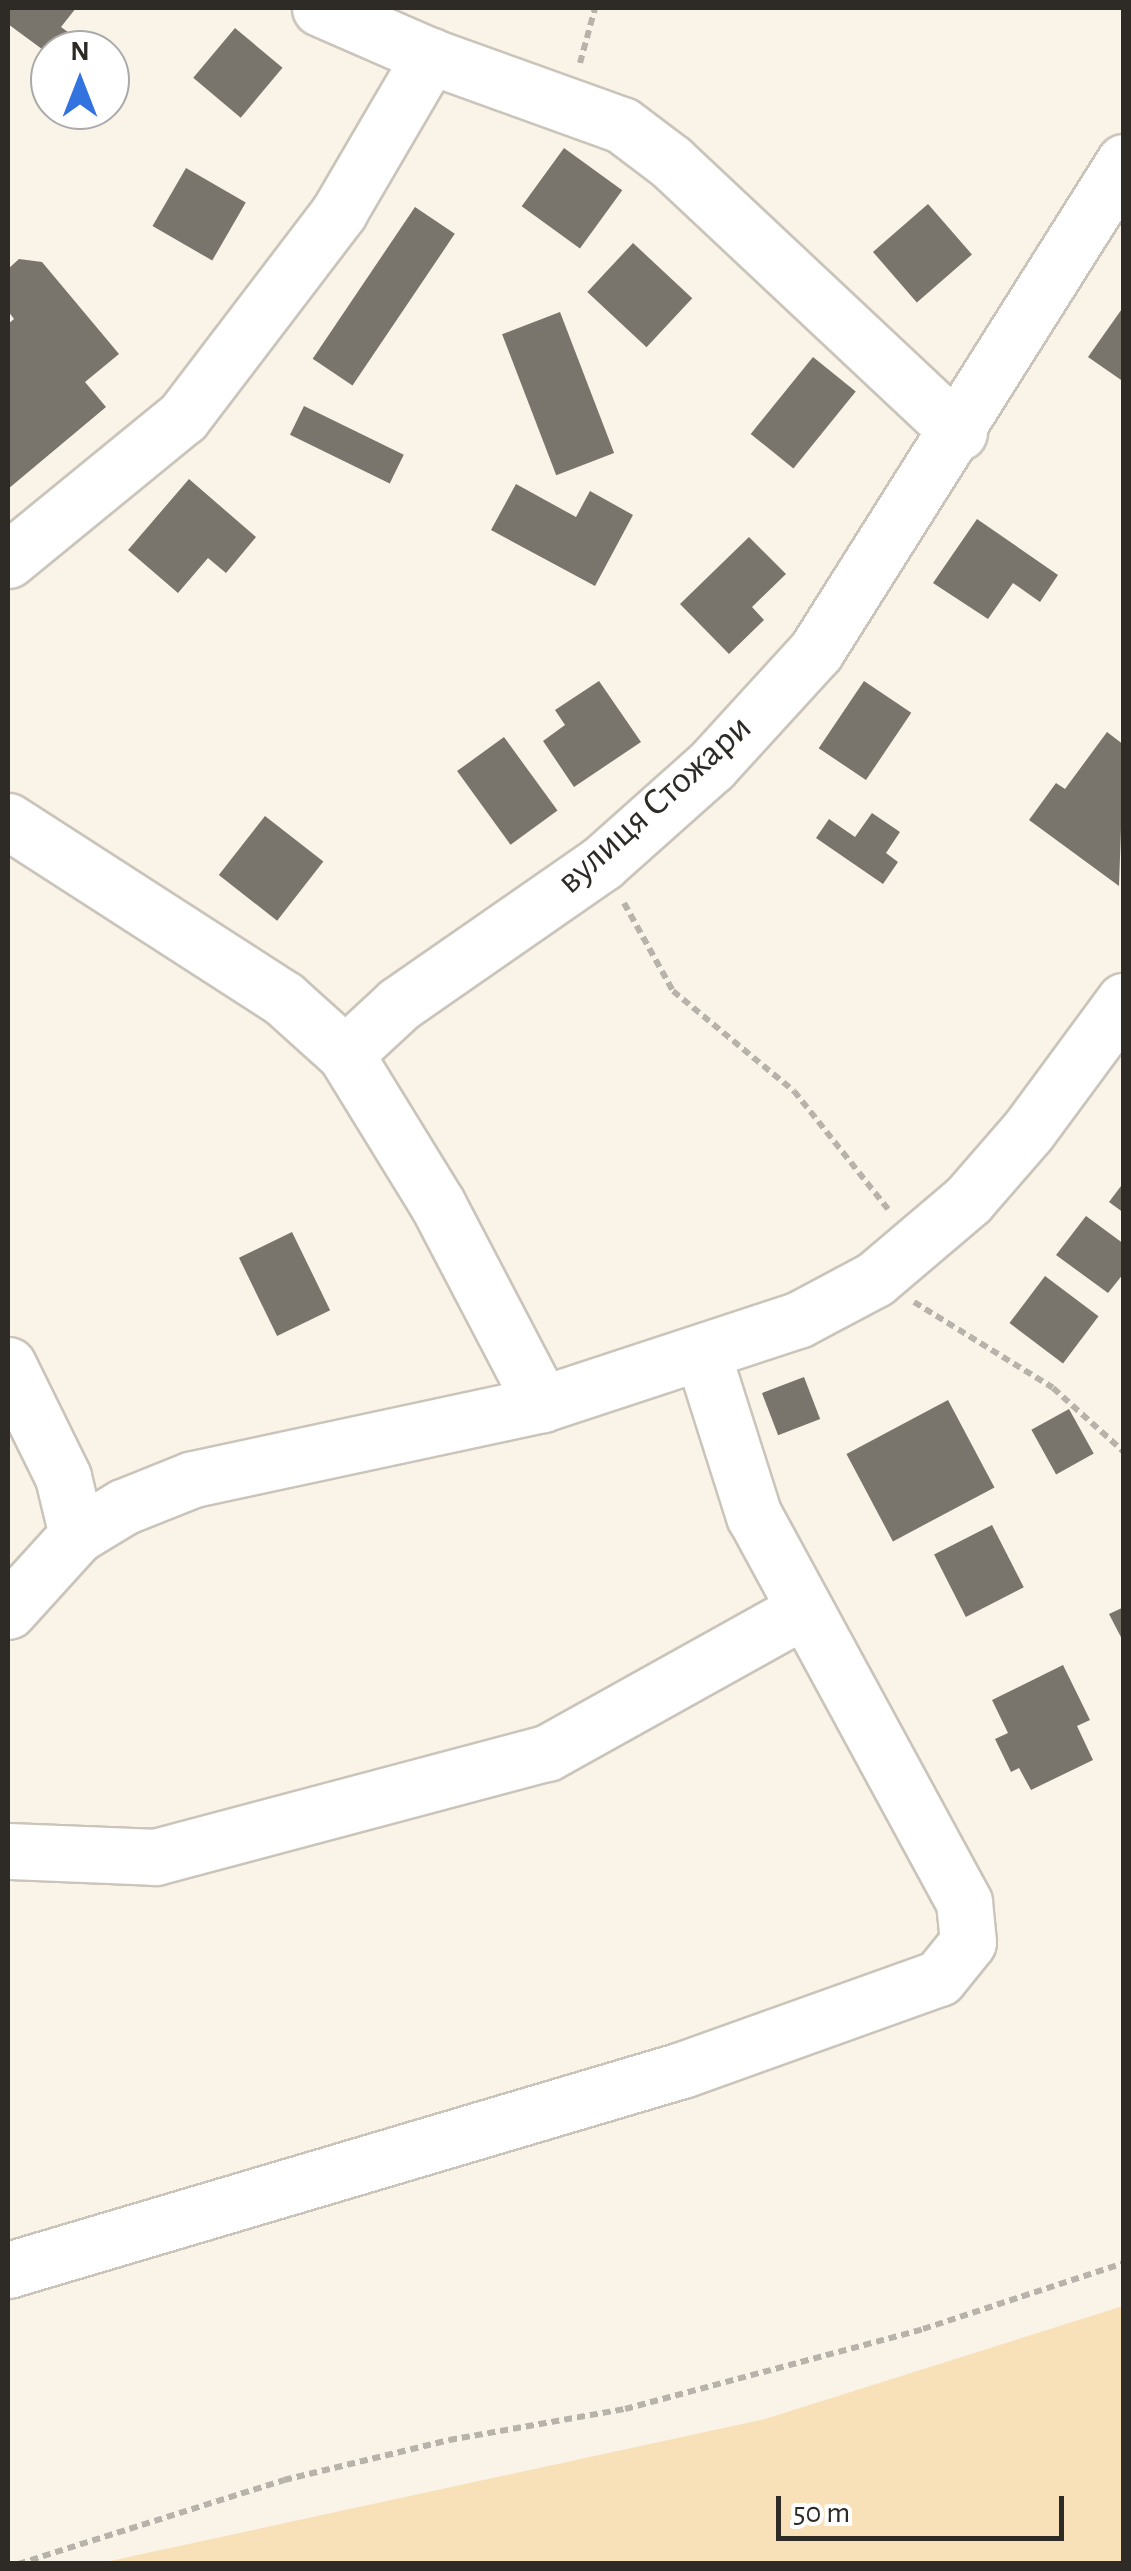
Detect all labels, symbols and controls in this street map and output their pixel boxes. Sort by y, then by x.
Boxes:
north arrow [30,30,130,130]
text: N [70,38,90,66]
street label: вулиця Стожари [548,706,762,904]
scale bar [781,2476,1068,2538]
text: 50 m [793,2498,850,2528]

